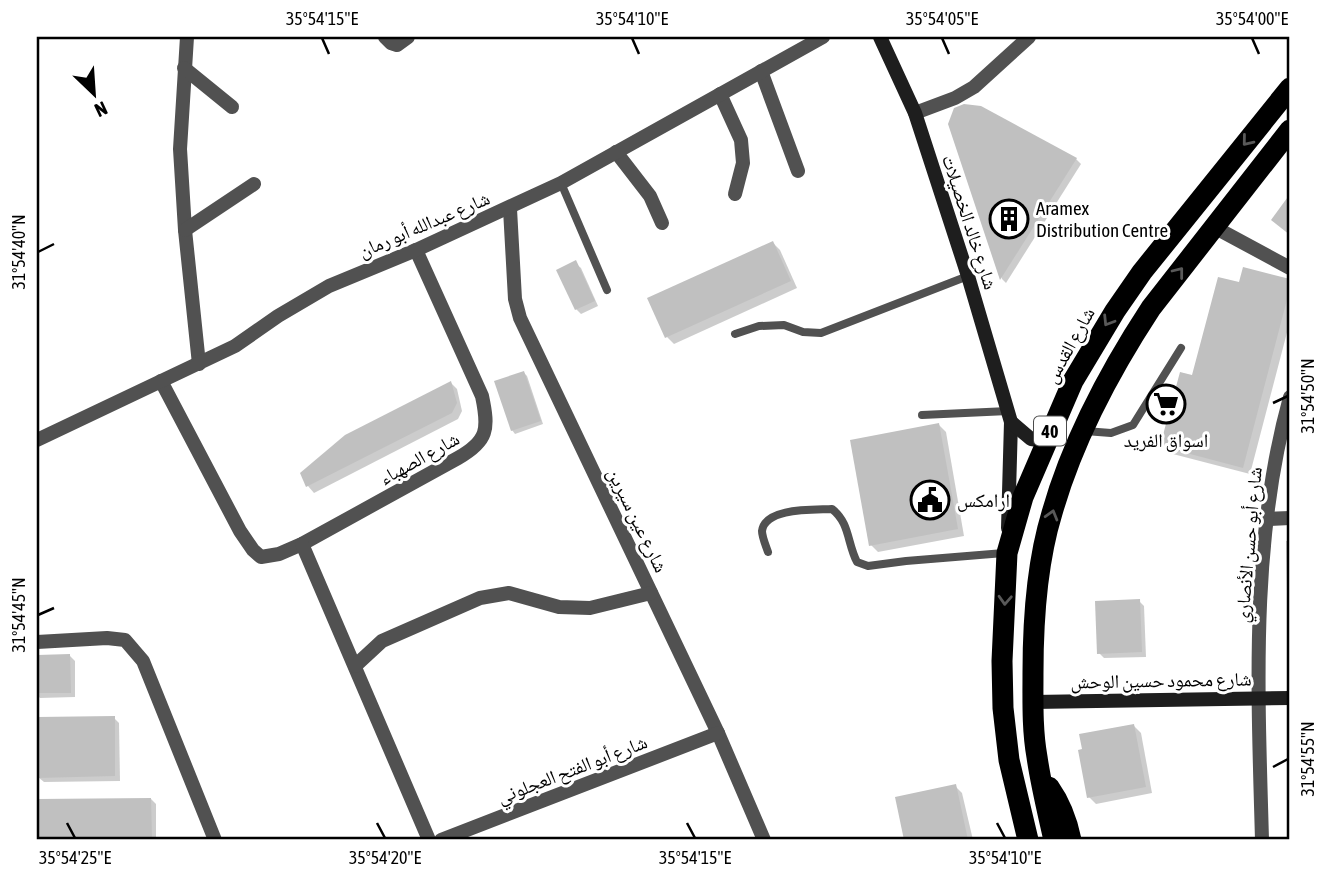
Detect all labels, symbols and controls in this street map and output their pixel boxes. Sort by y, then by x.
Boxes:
text: 35°54'15"E [286,8,358,29]
text: 35°54'10"E [596,8,668,29]
text: 35°54'05"E [906,8,978,29]
text: 35°54'00"E [1216,8,1288,29]
north arrow [60,60,130,130]
text: N [91,97,111,122]
one-way arrow [1243,134,1256,146]
street label: شارع خالد الخصيلات [937,152,1002,292]
street label: شارع عبدالله أبو رمان [355,186,493,262]
place label: Aramex Distribution Centre [1036,197,1168,241]
building icon: Aramex Distribution Centre [988,198,1030,240]
text: 31°54'40"N [8,214,29,290]
one-way arrow [1171,267,1184,279]
street label: شارع القدس [1039,303,1100,387]
one-way arrow [1104,313,1117,326]
text: 31°54'50"N [1297,358,1318,434]
supermarket icon: اسواق الفريد [1145,383,1187,425]
road number: 40 [1034,416,1066,446]
street label: شارع الصهباء [375,427,463,490]
place label: اسواق الفريد [1124,429,1208,452]
street label: شارع عين سيرين [602,464,673,576]
street label: شارع أبو حسن الأنصاري [1230,466,1271,624]
public building icon: ارامكس [909,479,951,521]
place label: ارامكس [957,489,1010,512]
one-way arrow [1044,509,1058,521]
text: 31°54'45"N [8,577,29,653]
one-way arrow [997,595,1012,606]
street label: شارع محمود حسين الوحش [1070,667,1252,694]
text: 31°54'55"N [1297,721,1318,797]
street label: شارع أبو الفتح العجلوني [494,730,652,812]
text: 35°54'25"E [39,847,111,868]
text: 35°54'20"E [349,847,421,868]
text: 35°54'15"E [659,847,731,868]
text: 35°54'10"E [969,847,1041,868]

